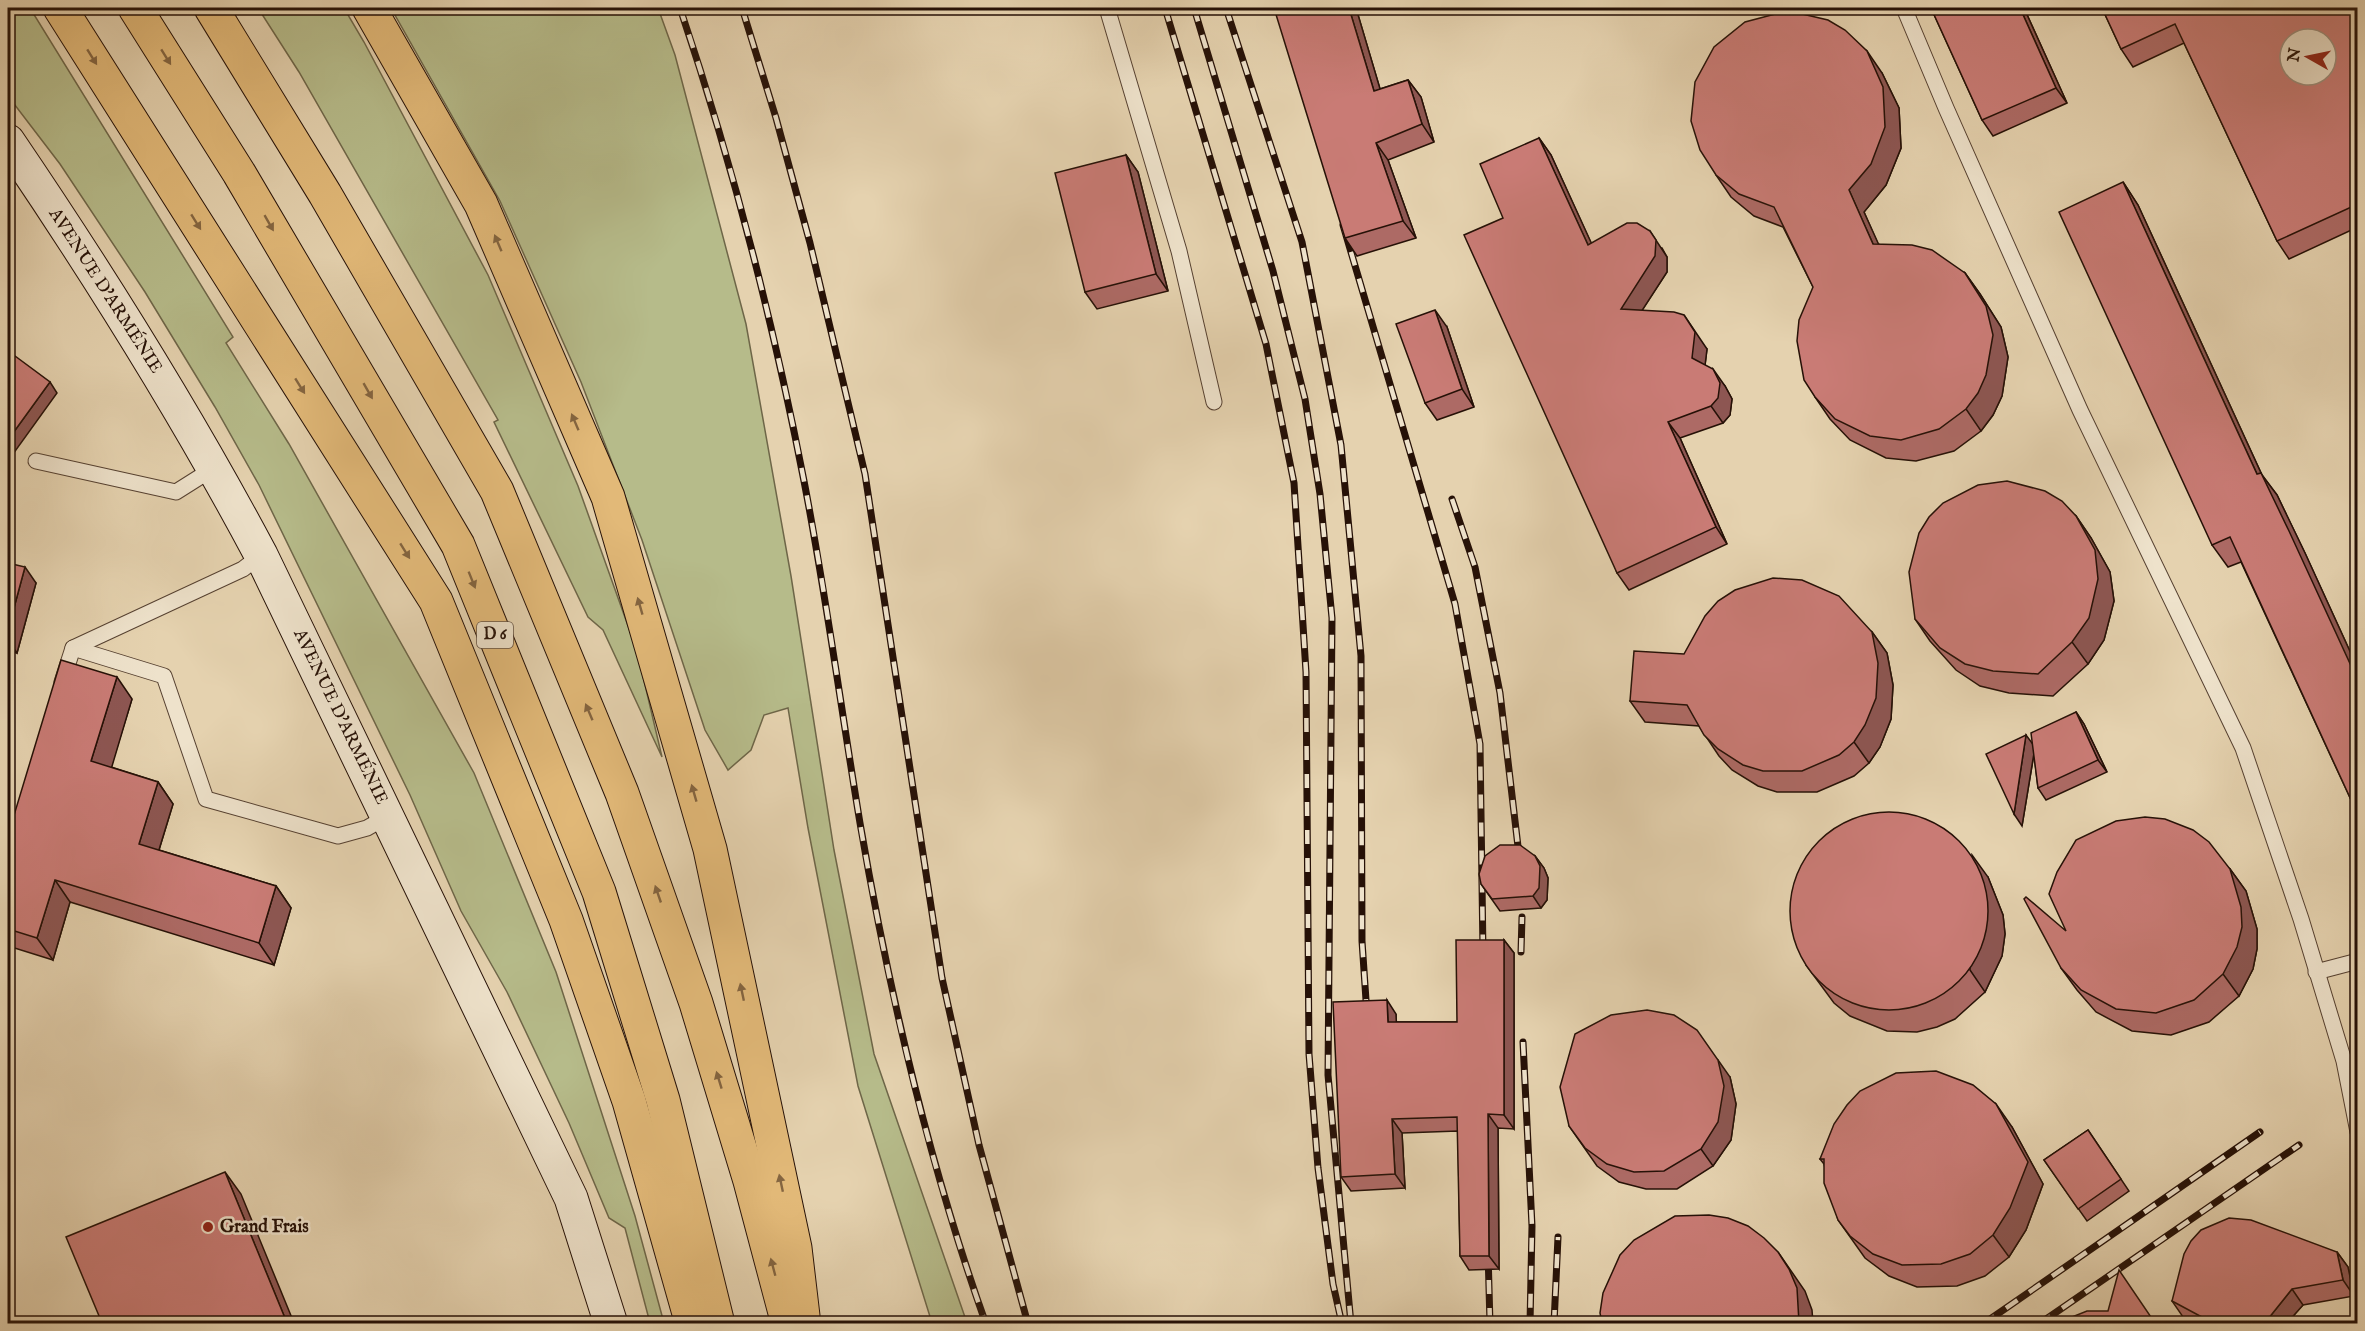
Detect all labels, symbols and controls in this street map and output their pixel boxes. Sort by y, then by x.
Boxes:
north arrow [2278,27,2338,87]
text: N [2284,46,2306,64]
one-way arrow [86,49,97,65]
one-way arrow [161,49,172,65]
street label: AVENUE D'ARMÉNIE [42,202,169,378]
one-way arrow [190,214,201,230]
one-way arrow [263,215,274,231]
one-way arrow [493,235,502,252]
one-way arrow [295,378,306,395]
one-way arrow [362,383,373,399]
one-way arrow [570,413,580,431]
one-way arrow [399,543,410,559]
one-way arrow [467,571,477,589]
one-way arrow [634,597,644,615]
road number: D 6 [477,622,513,648]
street label: AVENUE D'ARMÉNIE [287,624,394,809]
one-way arrow [584,703,594,721]
one-way arrow [689,784,698,802]
one-way arrow [653,885,662,903]
one-way arrow [736,983,746,1001]
one-way arrow [714,1070,723,1088]
one-way arrow [776,1174,786,1192]
place label: Grand Frais [220,1216,309,1239]
marker: Grand Frais [201,1220,215,1234]
one-way arrow [767,1258,777,1276]

